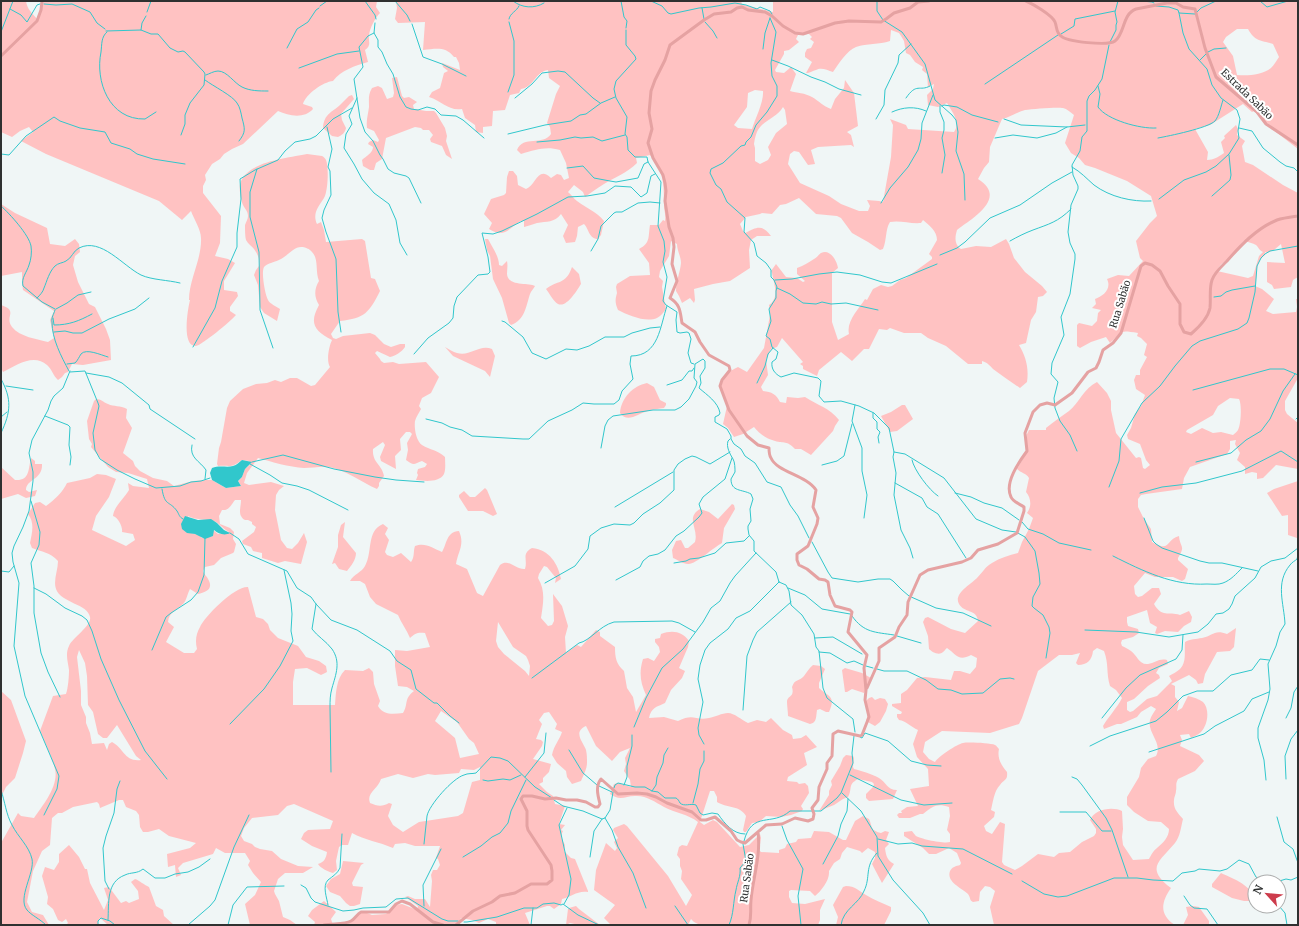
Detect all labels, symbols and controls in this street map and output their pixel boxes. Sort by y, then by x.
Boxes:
street label: Estrada Sabäo [1218,66,1276,122]
street label: Rua Sabäo [1107,278,1134,330]
street label: Rua Sabäo [737,852,757,903]
north arrow [1247,874,1287,914]
text: N [1250,882,1266,897]

